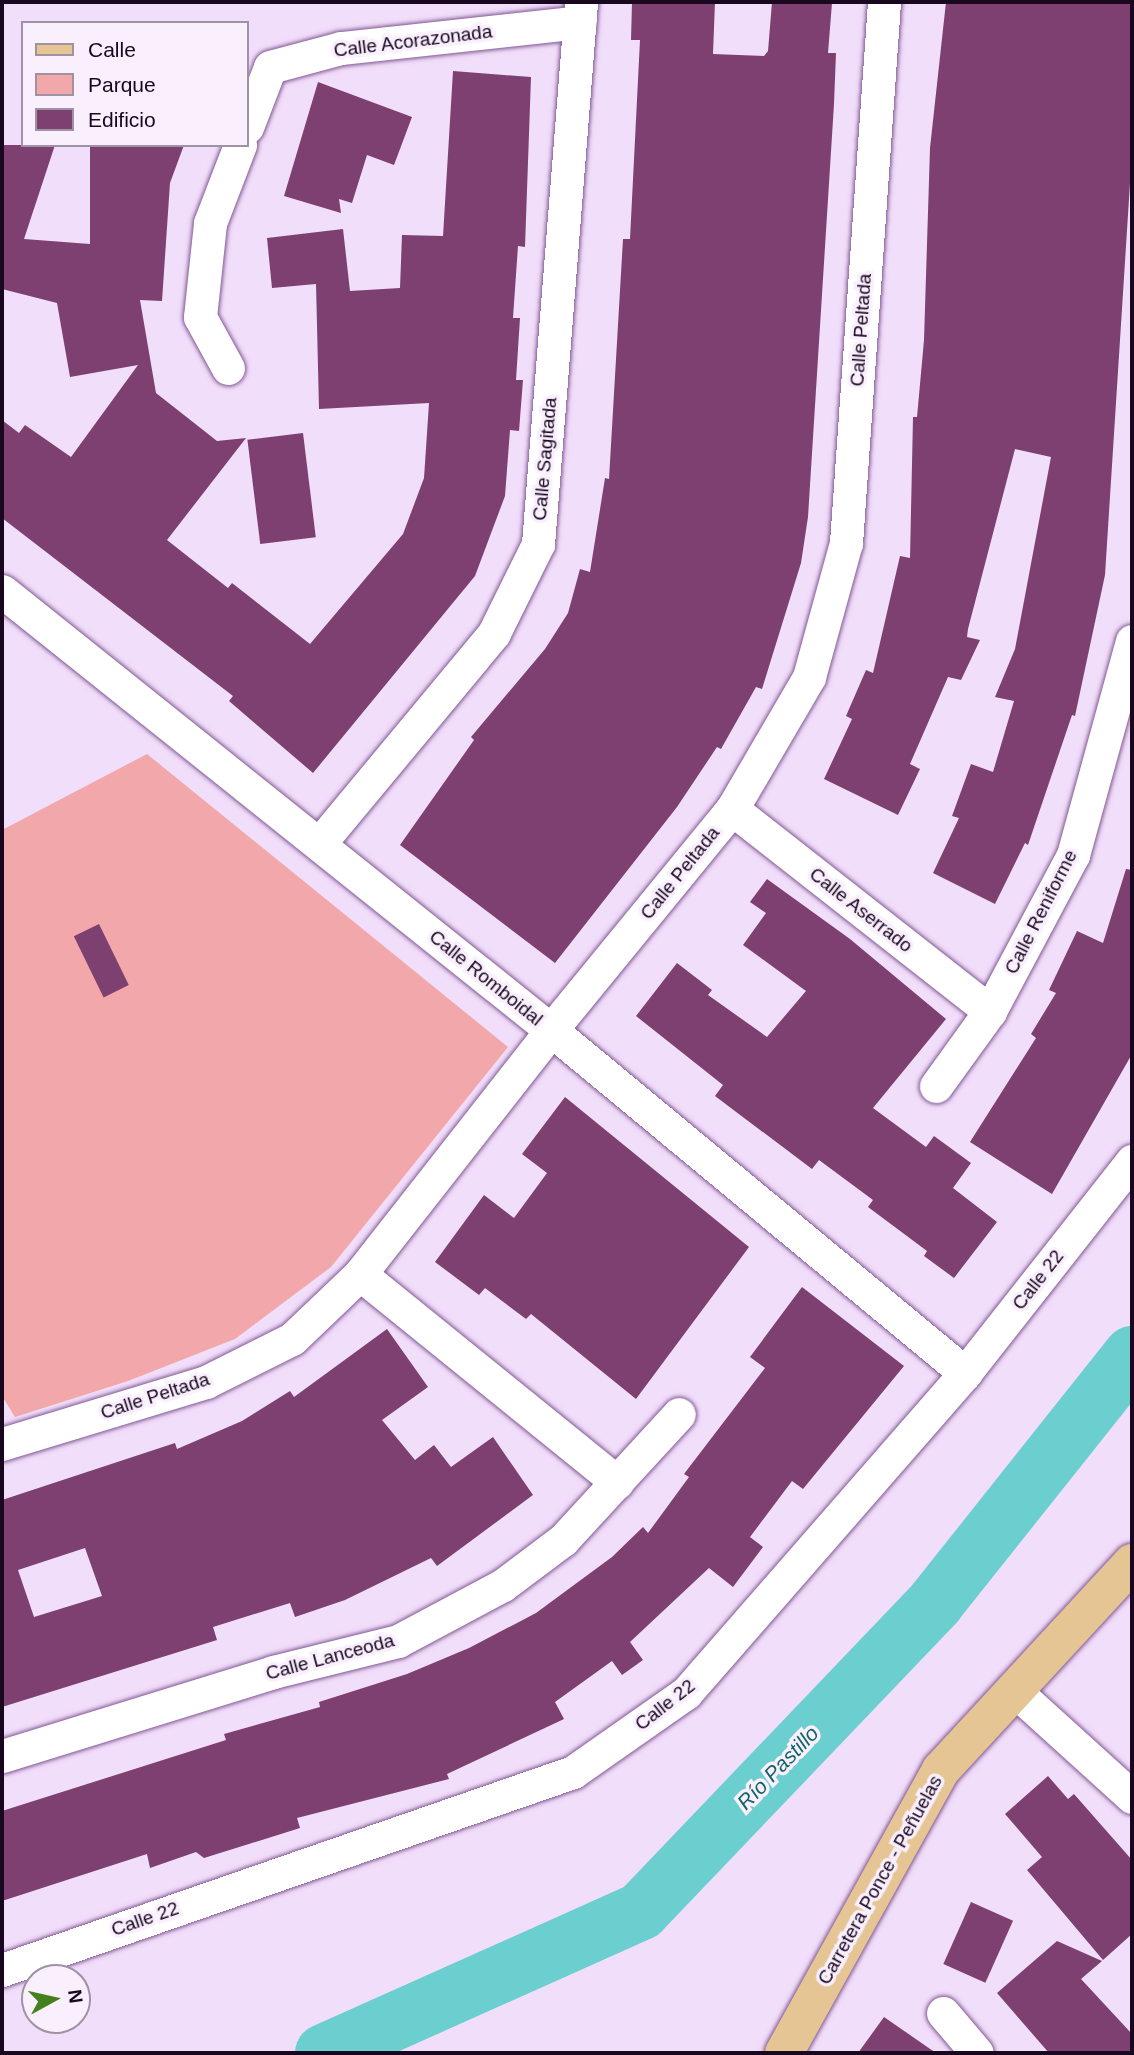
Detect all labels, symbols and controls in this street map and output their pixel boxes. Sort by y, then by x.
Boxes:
street label: Calle Acorazonada [332,20,494,62]
legend [21,21,248,147]
text: Calle [88,38,136,61]
text: Parque [88,73,156,96]
text: Edificio [88,108,156,131]
street label: Calle Peltada [846,273,876,387]
street label: Calle Sagitada [528,396,562,522]
street label: Calle Peltada [636,822,724,924]
street label: Calle Reniforme [1000,846,1082,978]
street label: Calle Aserrado [804,862,918,958]
street label: Calle Romboidal [425,925,547,1031]
street label: Calle 22 [1008,1246,1068,1314]
street label: Calle Peltada [98,1368,212,1424]
street label: Calle Lanceoda [263,1629,397,1685]
street label: Calle 22 [631,1675,699,1735]
water label: Río Pastillo [732,1721,824,1815]
street label: Carretera Ponce - Peñuelas [813,1771,947,1989]
street label: Calle 22 [108,1897,182,1941]
north arrow [21,1964,91,2034]
text: N [64,1988,87,2005]

